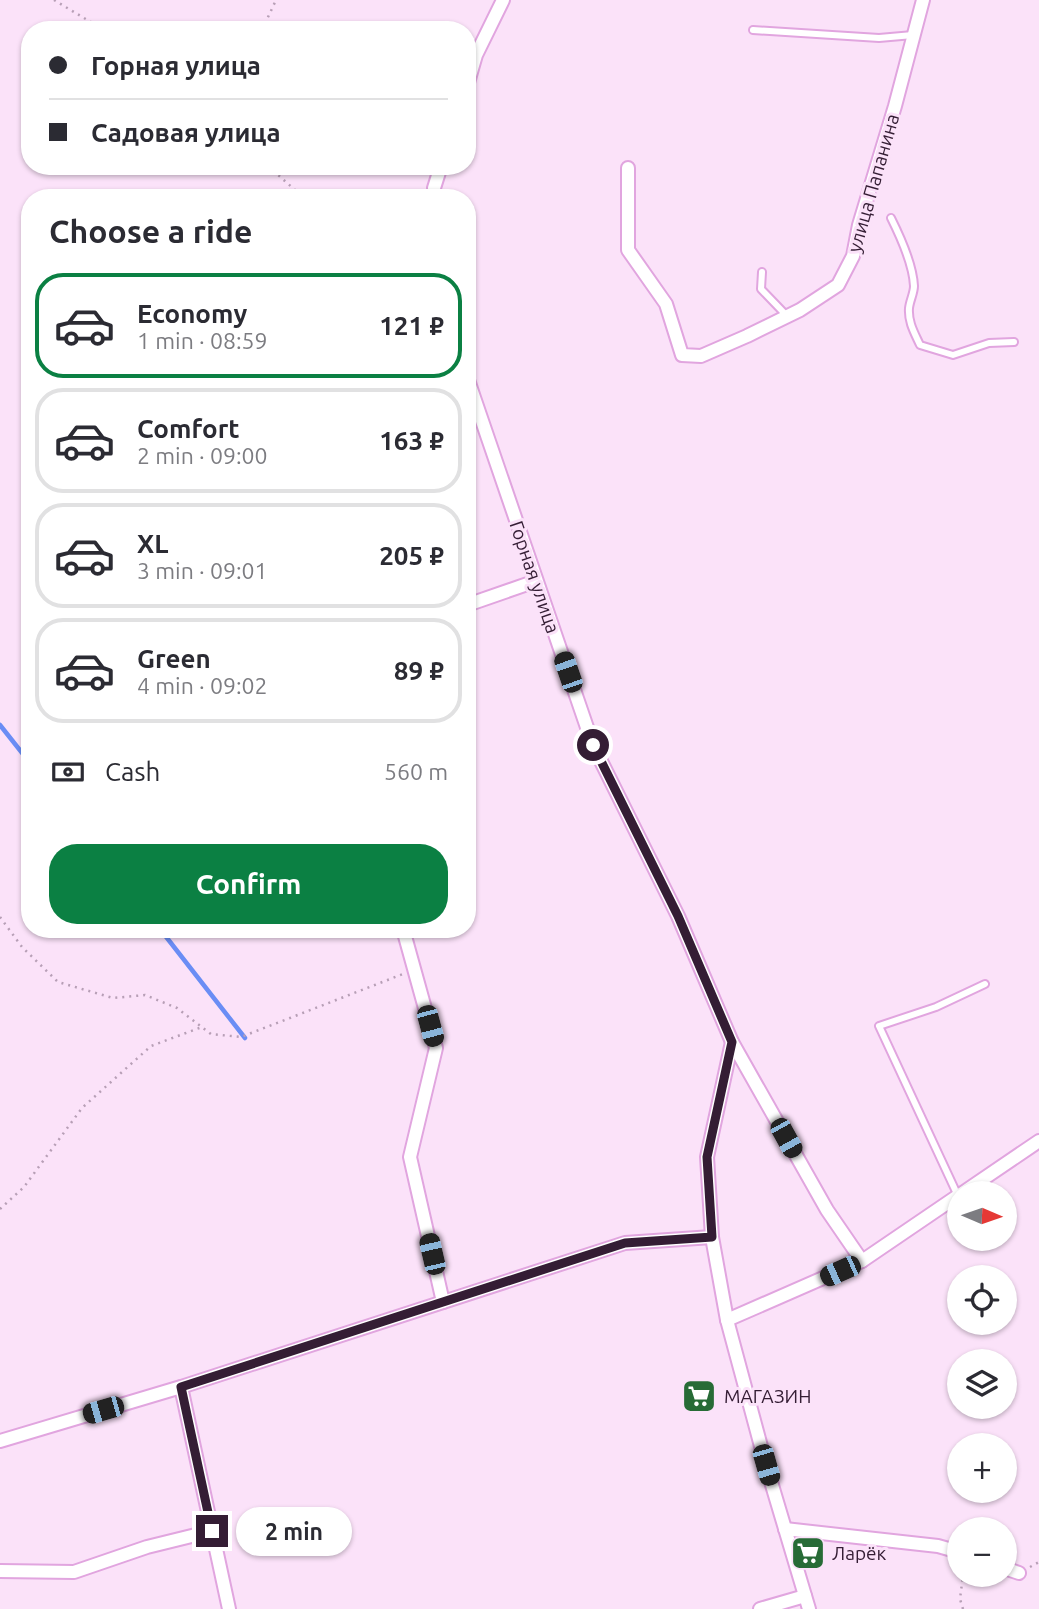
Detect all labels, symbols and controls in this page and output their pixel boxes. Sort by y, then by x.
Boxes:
text: Горная улица [91,51,261,80]
street label: улица Папанина [843,111,903,255]
text: Садовая улица [91,118,281,147]
text: Choose a ride [49,213,252,249]
icon: car [53,294,116,357]
text: Economy [137,299,247,328]
text: 121 ₽ [379,311,444,340]
text: 1 min · 08:59 [137,328,268,353]
icon: car [53,409,116,472]
text: Comfort [137,414,240,443]
text: 163 ₽ [379,426,444,455]
text: 2 min · 09:00 [137,443,268,468]
street label: Горная улица [506,518,564,636]
icon: car [53,524,116,587]
text: XL [137,529,168,558]
text: 205 ₽ [379,541,444,570]
text: 3 min · 09:01 [137,558,268,583]
icon: car [53,639,116,702]
text: Green [137,644,211,673]
car [552,649,585,695]
text: 89 ₽ [394,656,444,685]
text: 4 min · 09:02 [137,673,268,698]
route start [577,729,609,761]
icon: cash [49,753,87,791]
text: Cash [105,757,160,786]
text: 560 m [384,759,448,784]
button: Confirm [49,844,448,924]
car [415,1003,446,1049]
car [767,1115,806,1161]
north arrow [947,1181,1017,1251]
map controls [947,1181,1017,1587]
car [418,1231,447,1277]
car [817,1253,864,1289]
button: locate [947,1265,1017,1335]
button: layers [947,1349,1017,1419]
supermarket icon: МАГАЗИН [680,1377,718,1415]
place label: МАГАЗИН [724,1385,811,1407]
car [80,1394,127,1426]
button: + [947,1433,1017,1503]
car [751,1442,782,1488]
callout: 2 min [236,1506,352,1556]
route end [196,1515,228,1547]
button: − [947,1517,1017,1587]
text: 2 min [265,1519,323,1544]
supermarket icon: Ларёк [789,1534,827,1572]
place label: Ларёк [832,1542,887,1564]

